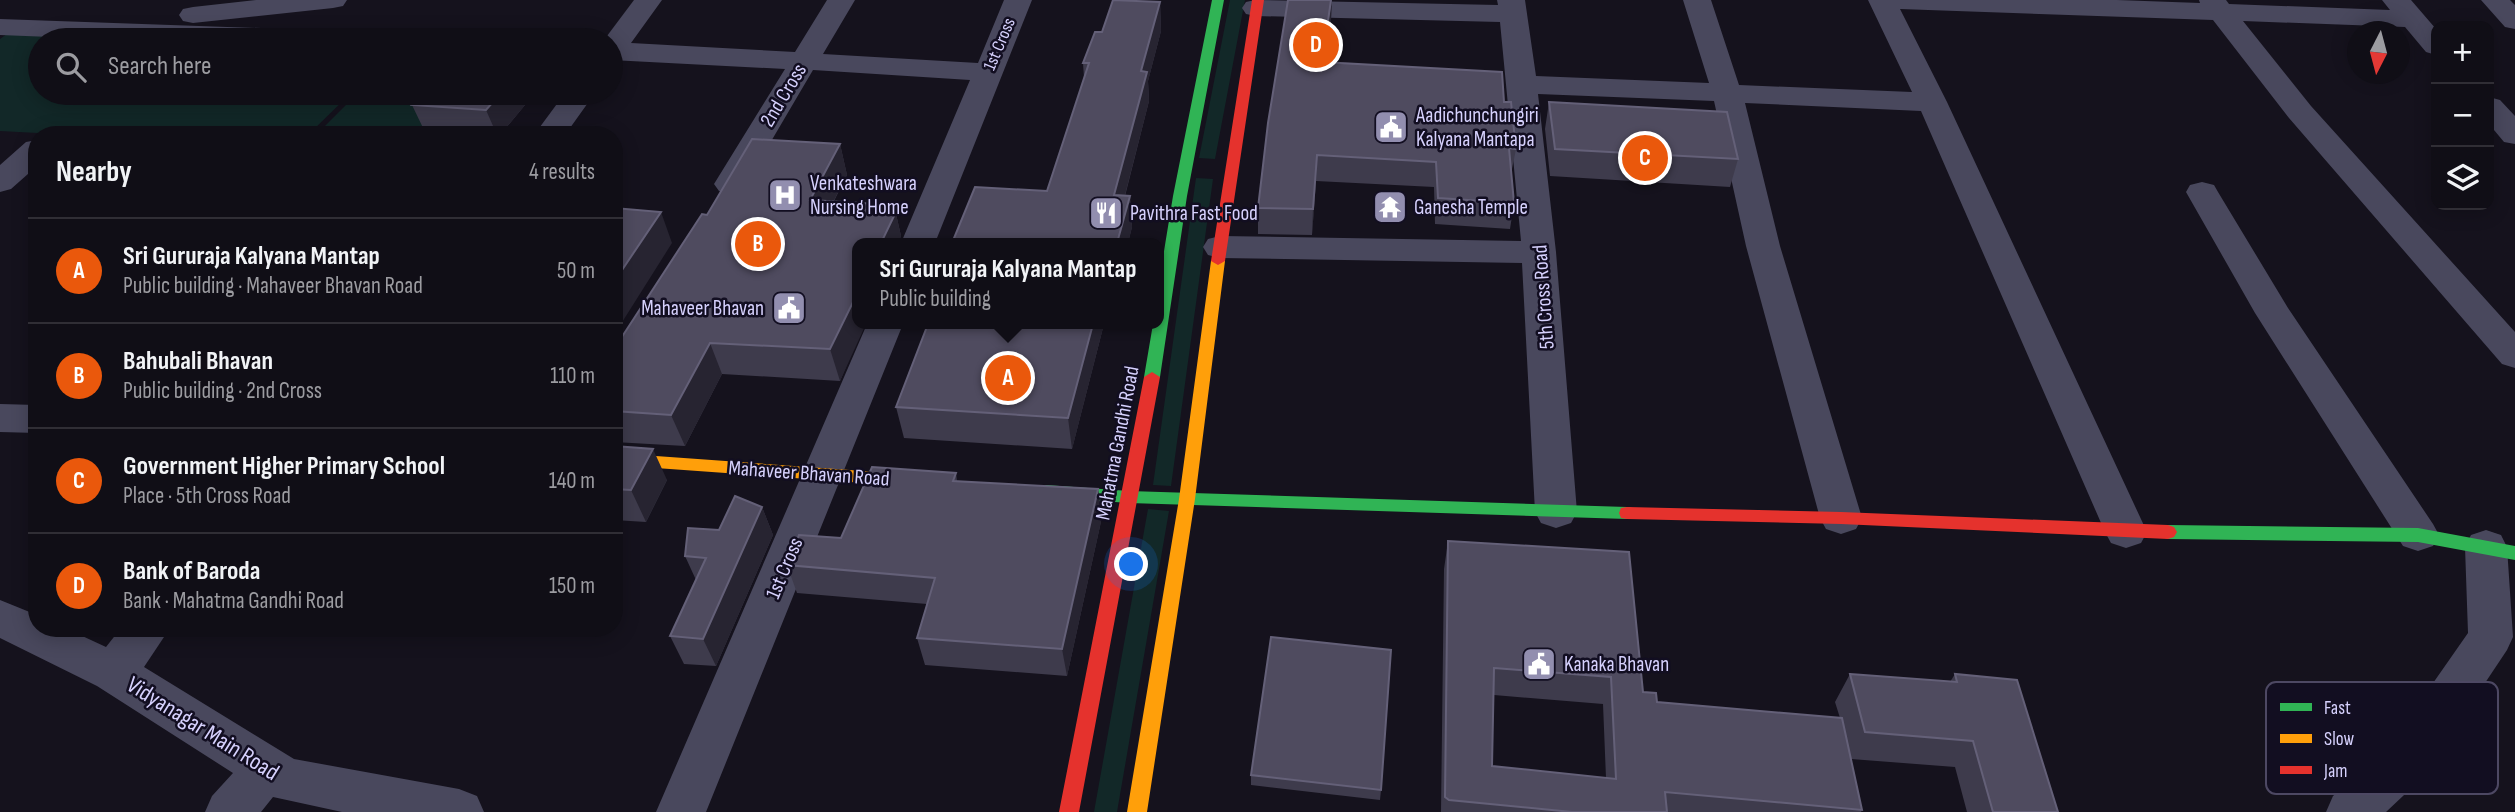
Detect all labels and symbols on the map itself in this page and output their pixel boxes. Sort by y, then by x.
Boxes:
street label: 1st Cross [979,15,1020,74]
pin: D [1293,19,1339,71]
north arrow [2347,21,2410,84]
street label: 2nd Cross [755,59,812,131]
place label: Aadichunchungiri Kalyana Mantapa [1415,103,1539,152]
public building icon: Aadichunchungiri Kalyana Mantapa [1372,108,1410,146]
pin: C [1622,132,1668,184]
place label: Venkateshwara Nursing Home [810,171,917,220]
hospital icon: Venkateshwara Nursing Home [766,176,804,214]
temple icon: Ganesha Temple [1371,188,1409,226]
restaurant icon: Pavithra Fast Food [1087,194,1125,232]
place label: Ganesha Temple [1414,195,1528,220]
place label: Pavithra Fast Food [1130,201,1258,226]
pin: B [735,218,781,270]
street label: 5th Cross Road [1527,244,1560,350]
public building icon: Mahaveer Bhavan [770,289,808,327]
place label: Mahaveer Bhavan [641,296,764,321]
pin: A [985,352,1031,404]
street label: Mahatma Gandhi Road [1090,364,1145,522]
street label: Mahaveer Bhavan Road [728,455,890,492]
street label: 1st Cross [760,534,808,603]
your location [1114,547,1148,581]
public building icon: Kanaka Bhavan [1520,645,1558,683]
place label: Kanaka Bhavan [1564,652,1669,677]
street label: Vidyanagar Main Road [121,670,284,787]
legend [2266,682,2498,794]
text: Fast [2324,697,2351,720]
text: Slow [2324,728,2354,751]
text: Jam [2323,760,2347,783]

